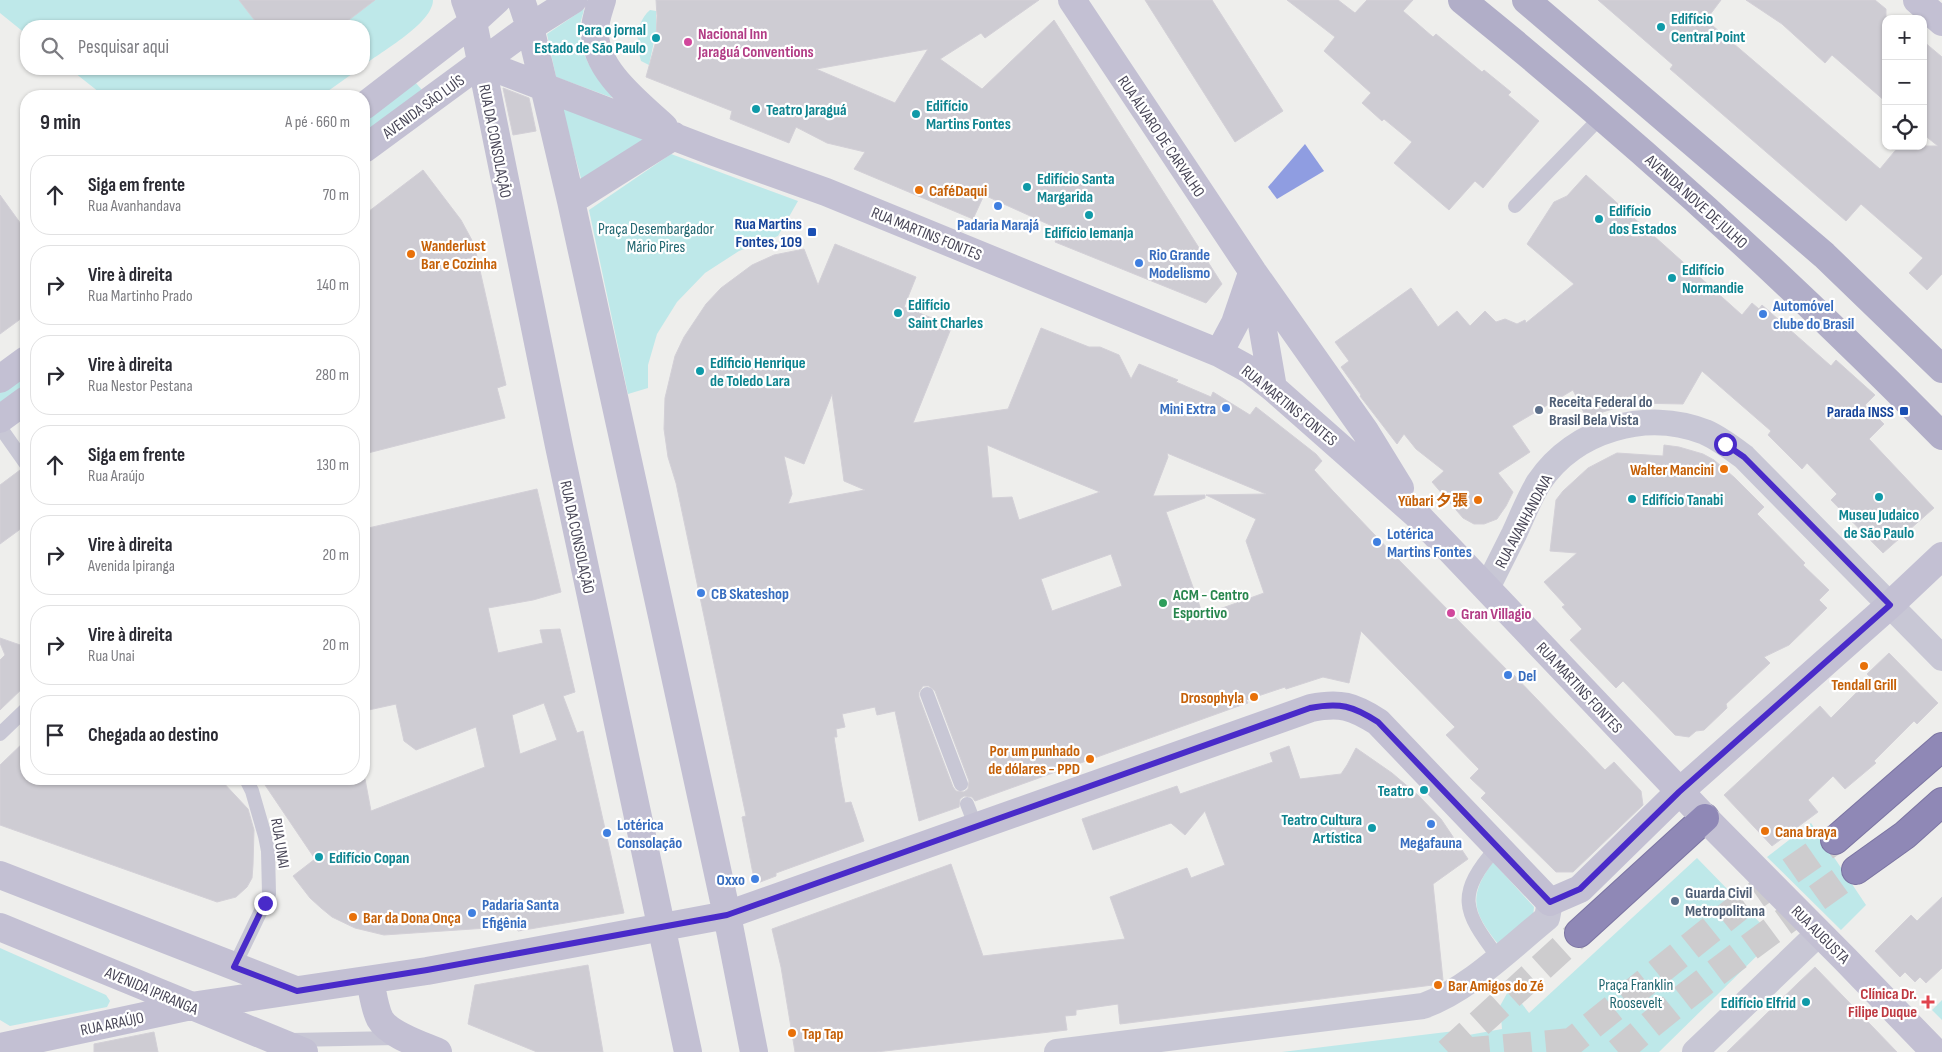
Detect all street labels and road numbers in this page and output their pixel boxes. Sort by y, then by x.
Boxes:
street label: AVENIDA SÃO LUÍS [379,71,469,144]
street label: RUA ÁLVARO DE CARVALHO [1113,73,1208,201]
street label: RUA DA CONSOLAÇÃO [474,83,515,200]
street label: AVENIDA NOVE DE JULHO [1640,151,1751,253]
street label: RUA MARTINS FONTES [868,204,985,265]
street label: RUA MARTINS FONTES [1237,362,1341,451]
street label: RUA AVANHANDAVA [1492,471,1557,572]
street label: RUA DA CONSOLAÇÃO [555,479,598,596]
street label: RUA MARTINS FONTES [1532,639,1626,738]
street label: RUA UNAI [266,817,293,870]
street label: RUA AUGUSTA [1787,902,1853,968]
street label: AVENIDA IPIRANGA [101,963,201,1020]
street label: RUA ARAÚJO [79,1008,146,1040]

